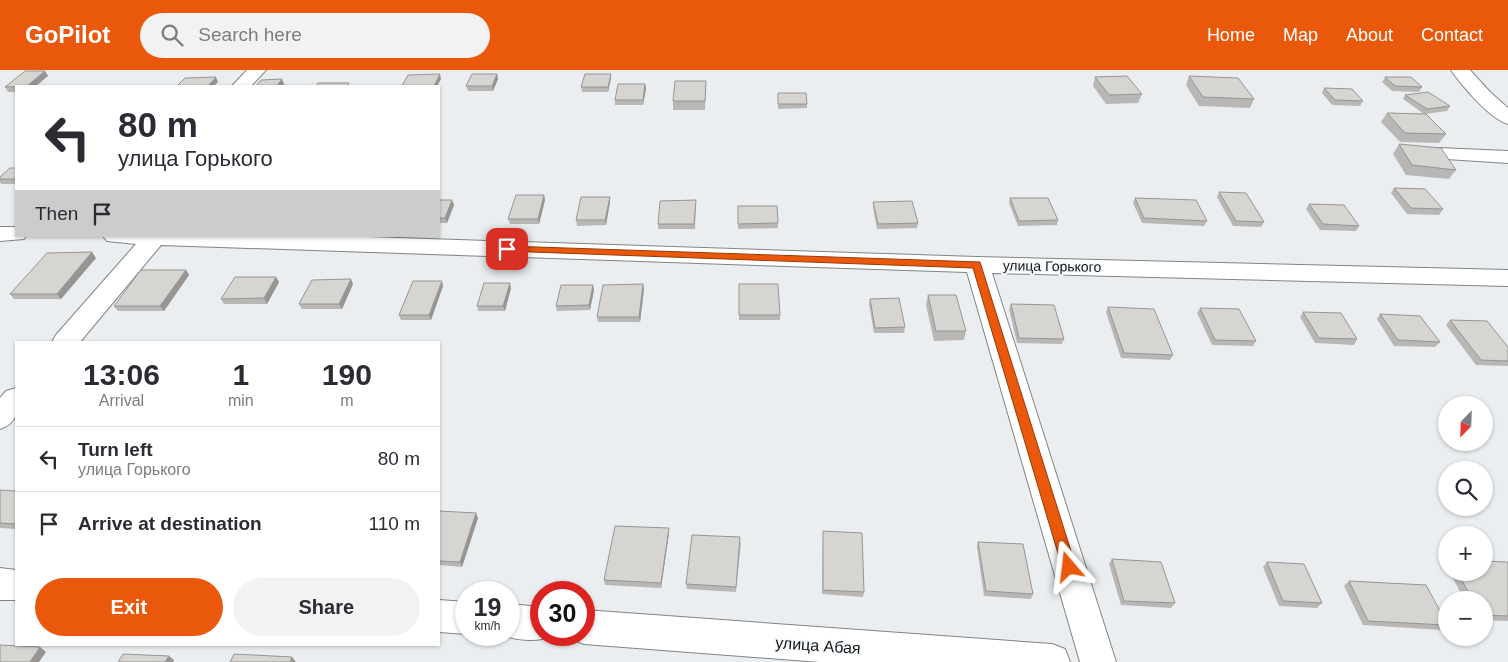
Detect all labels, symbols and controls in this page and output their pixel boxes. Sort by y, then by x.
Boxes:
search box [140,13,490,58]
text: GoPilot [25,21,110,48]
icon: search [158,21,186,49]
text: Search here [198,24,302,45]
text: Home [1207,25,1255,45]
text: Map [1283,25,1318,45]
text: About [1346,25,1393,45]
text: Contact [1421,25,1483,45]
icon: left [35,105,100,170]
text: 80 m [118,105,198,144]
text: улица Горького [118,146,273,171]
icon: arrive [88,200,116,228]
text: Then [35,203,78,224]
pin [486,228,528,270]
icon: arrive [493,235,521,263]
street label: улица Горького [1003,257,1102,275]
text: 13:06 [83,358,160,391]
text: 1 [232,358,249,391]
text: 190 [322,358,372,391]
text: Arrival [99,392,144,409]
text: min [228,392,254,409]
text: m [340,392,353,409]
north arrow [1438,396,1492,451]
map controls [1438,396,1493,646]
text: Turn left [78,439,153,460]
icon: left [35,445,63,473]
text: 80 m [378,448,420,469]
text: улица Горького [78,461,191,478]
button: search [1438,461,1493,516]
icon: arrive [35,510,63,538]
text: Arrive at destination [78,513,262,534]
text: 110 m [369,513,420,534]
button: + [1438,526,1493,581]
position arrow [1042,540,1094,592]
button: Exit [35,578,223,636]
button: Share [233,578,420,636]
speed limit sign: 30 [530,581,595,646]
button: − [1438,591,1493,646]
text: 19 [474,593,501,621]
text: km/h [474,619,501,633]
street label: улица Абая [775,634,861,657]

